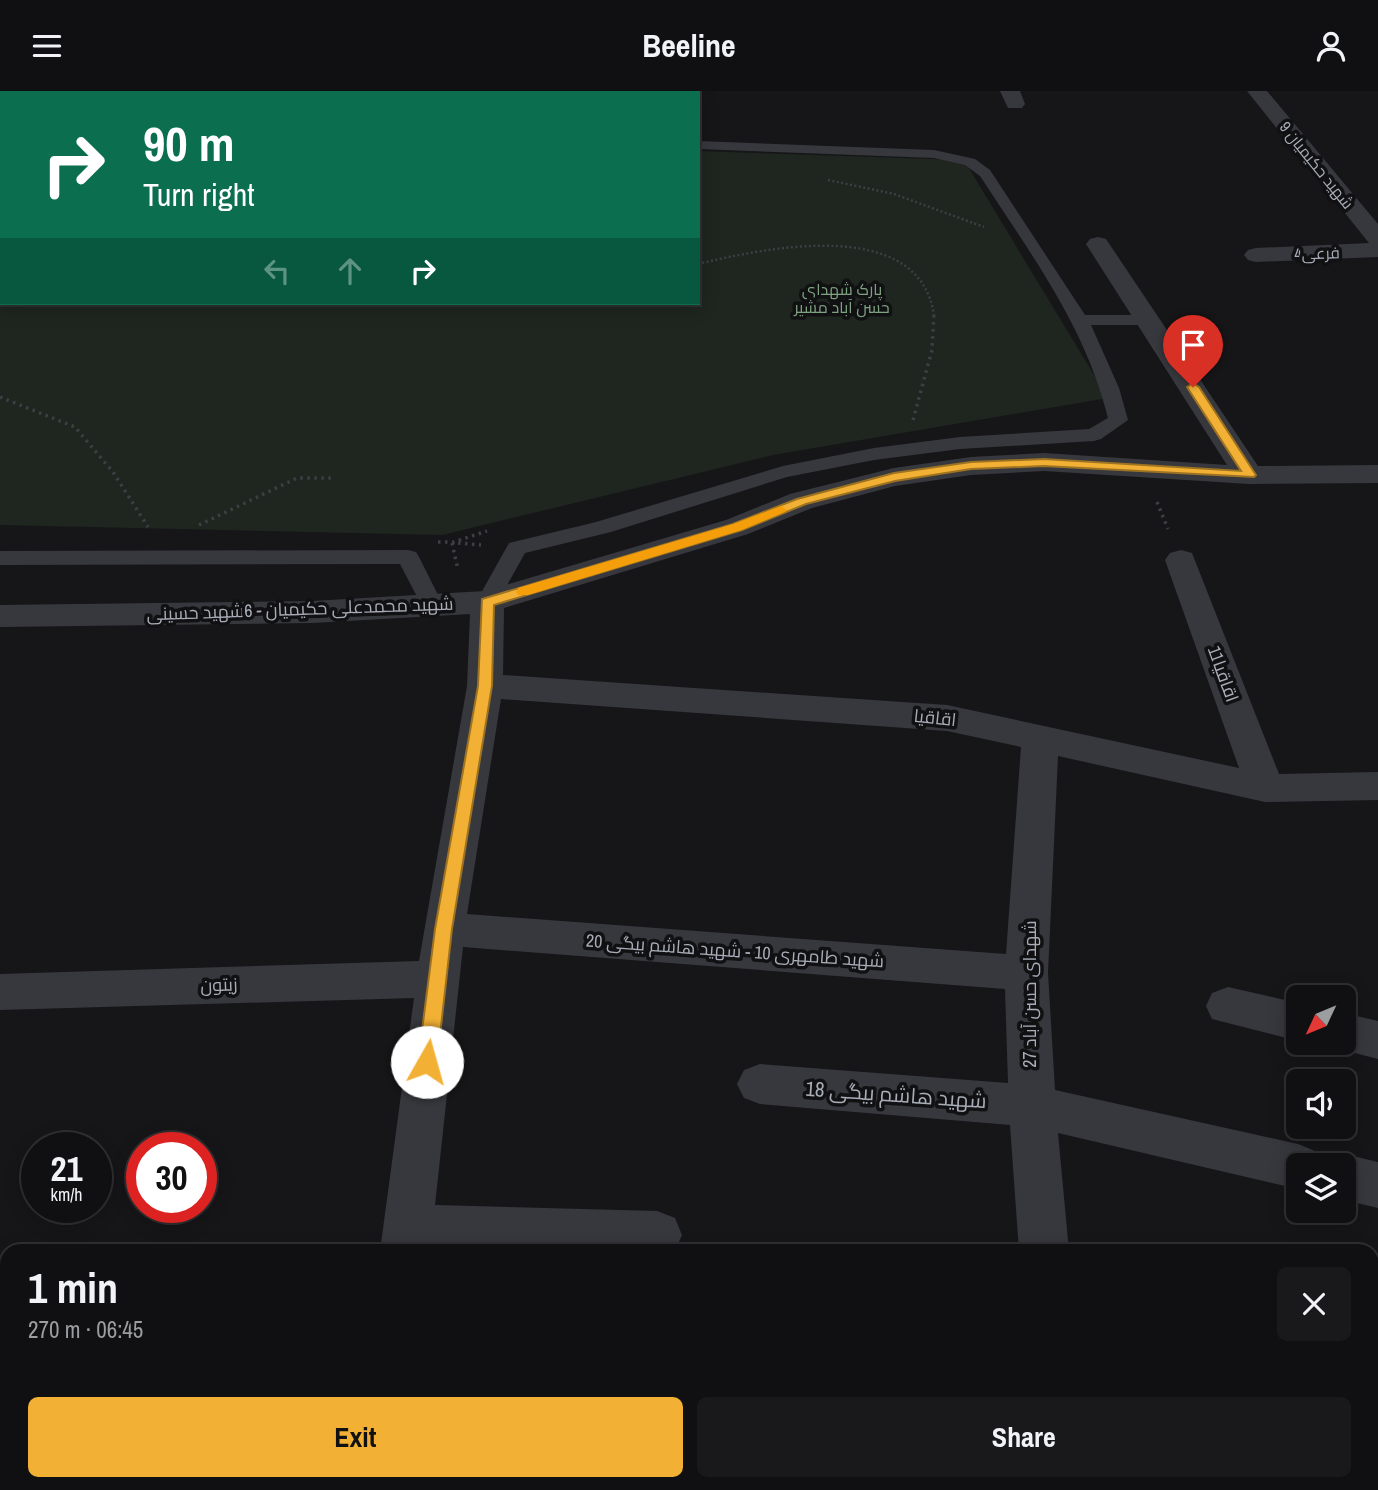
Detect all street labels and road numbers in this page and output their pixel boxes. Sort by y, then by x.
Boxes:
street label: شهید حکیمیان 9 [1275,117,1359,213]
street label: فرعی4 [1294,241,1340,265]
street label: شهید محمدعلی حکیمیان - 6شهید حسینی [146,591,454,626]
street label: 11اقاقیا [1202,642,1245,705]
street label: اقاقیا [913,703,958,732]
street label: شهدای حسن آباد 27 [1017,920,1042,1068]
street label: شهید طامهری 10 - شهید هاشم بیگی 20 [585,928,885,973]
street label: زیتون [200,971,238,998]
street label: شهید هاشم بیگی 18 [804,1074,988,1115]

